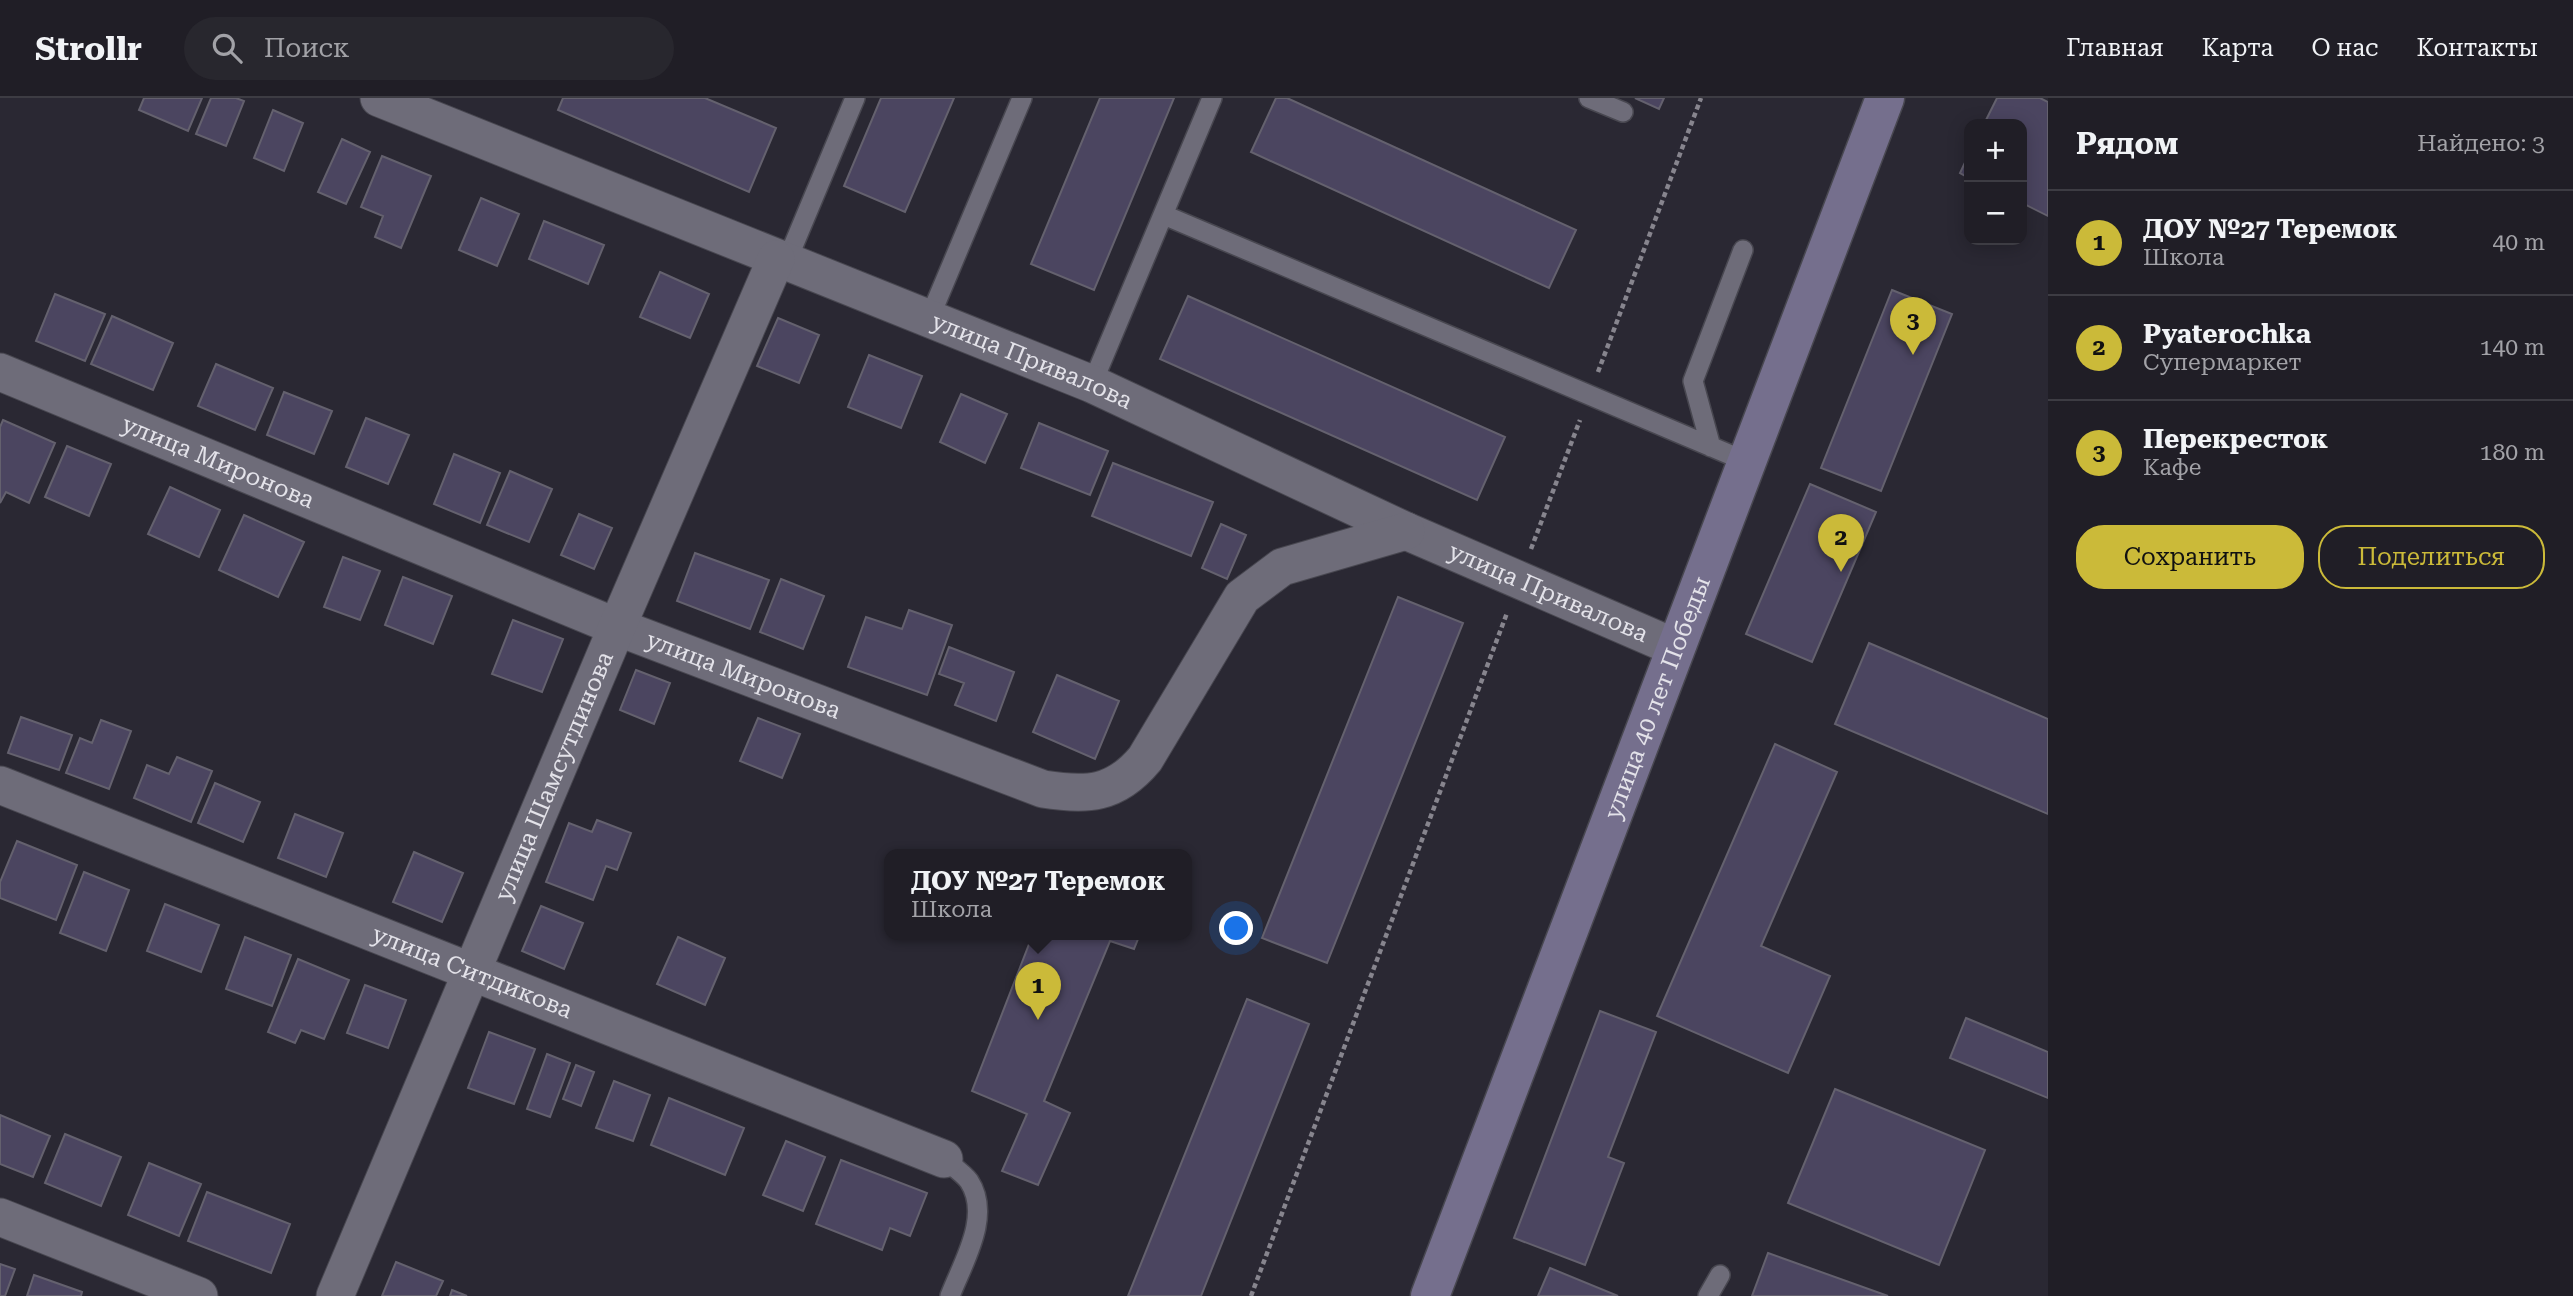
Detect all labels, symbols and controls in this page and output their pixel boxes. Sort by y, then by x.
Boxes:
search box [184,17,674,80]
text: Strollr [35,29,142,68]
icon: search [208,29,246,67]
text: Поиск [264,33,350,63]
text: Главная [2066,34,2164,62]
text: Карта [2202,34,2273,62]
text: О нас [2311,34,2378,62]
text: Контакты [2416,34,2538,62]
map controls [1964,119,2027,245]
button: + [1964,119,2027,182]
text: Рядом [2076,126,2178,161]
text: Найдено: 3 [2417,130,2545,157]
button: − [1964,182,2027,245]
text: ДОУ №27 Теремок [2143,214,2397,244]
text: 1 [2093,229,2105,256]
text: 40 m [2492,229,2545,256]
text: Школа [2143,244,2224,271]
pin: 3 [1890,297,1936,355]
street label: улица Привалова [928,307,1137,415]
text: Pyaterochka [2143,319,2311,349]
text: 2 [2093,334,2105,361]
text: 140 m [2480,334,2545,361]
text: Супермаркет [2143,349,2301,376]
street label: улица Миронова [118,410,319,514]
text: Перекресток [2143,424,2328,454]
text: 3 [2093,439,2105,466]
text: 180 m [2480,439,2545,466]
text: Кафе [2143,454,2201,481]
pin: 2 [1818,514,1864,572]
button: Сохранить [2076,525,2304,589]
button: Поделиться [2318,525,2545,589]
street label: улица Привалова [1444,537,1652,648]
street label: улица 40 лет Победы [1598,572,1716,823]
street label: улица Миронова [642,625,845,725]
street label: улица Шамсутдинова [489,647,619,905]
popup [884,849,1192,940]
text: ДОУ №27 Теремок [911,866,1165,896]
text: Школа [911,896,992,923]
your location [1219,911,1253,945]
street label: улица Ситдикова [368,920,577,1024]
pin: 1 [1015,962,1061,1020]

